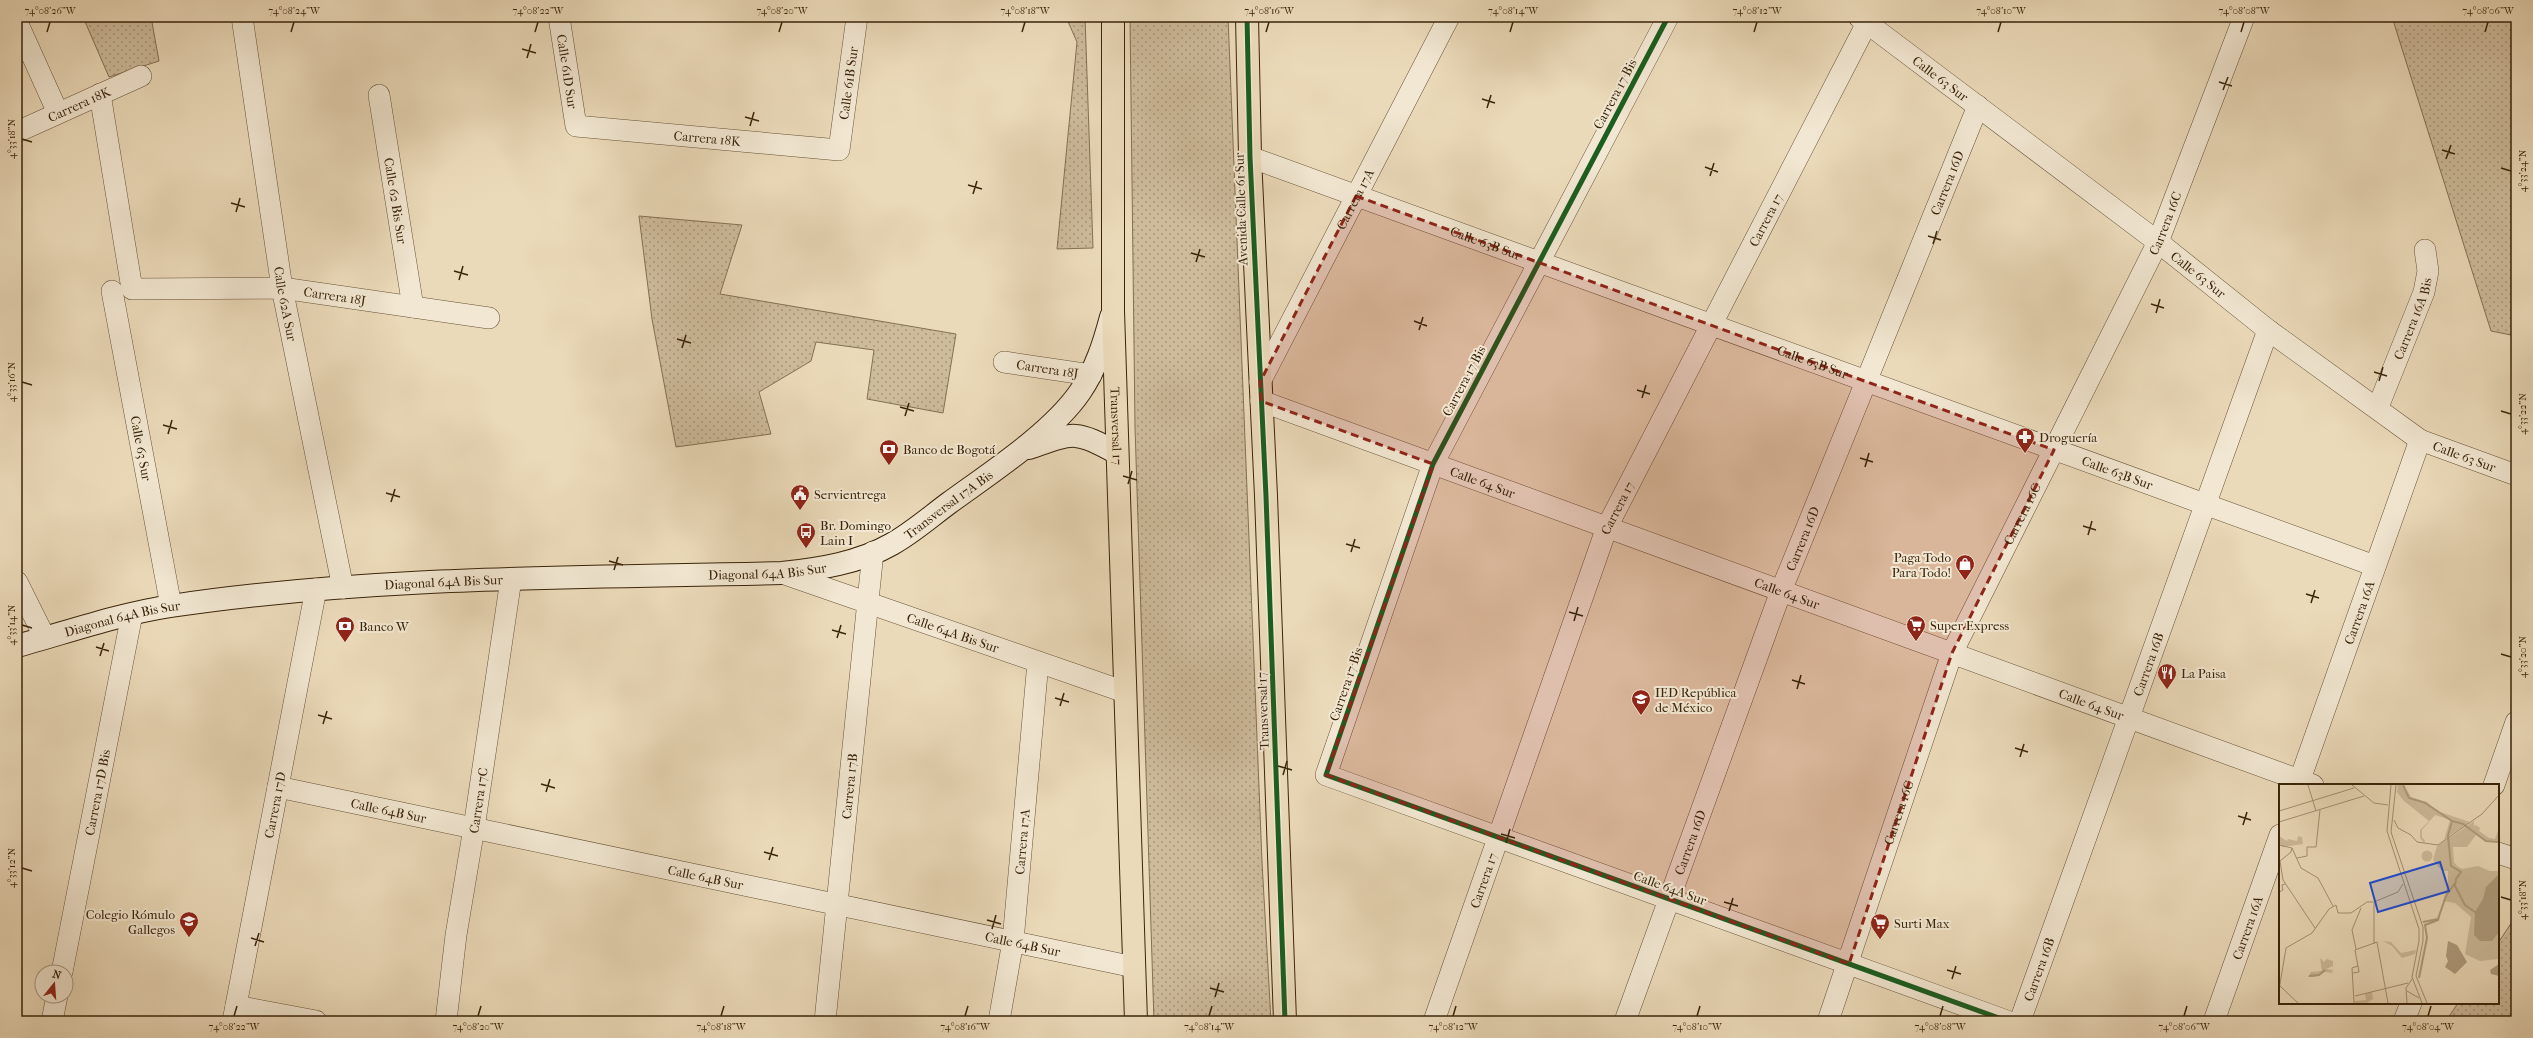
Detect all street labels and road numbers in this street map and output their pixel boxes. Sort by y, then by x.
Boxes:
street label: Calle 61D Sur [554,33,581,110]
street label: Calle 61B Sur [836,45,860,120]
street label: Calle 63 Sur [1910,53,1972,104]
street label: Carrera 17 Bis [1590,56,1640,132]
street label: Carrera 18K [45,83,113,125]
street label: Carrera 18K [673,127,742,149]
street label: Carrera 16D [1927,148,1967,217]
street label: Avenida Calle 61 Sur [1232,152,1251,267]
street label: Calle 62 Bis Sur [382,156,410,245]
street label: Carrera 17A [1333,166,1377,232]
street label: Carrera 16C [2145,189,2184,257]
street label: Carrera 17 [1746,191,1785,249]
street label: Calle 63B Sur [1448,223,1524,263]
street label: Calle 63 Sur [2168,248,2229,301]
street label: Calle 62A Sur [271,265,300,343]
street label: Carrera 16A Bis [2390,276,2434,362]
street label: Carrera 18J [303,284,367,308]
street label: Calle 63B Sur [1775,342,1851,382]
street label: Carrera 17 Bis [1439,343,1489,419]
street label: Carrera 18J [1015,356,1080,381]
street label: Transversal 17 [1108,387,1125,465]
street label: Calle 63 Sur [128,414,155,482]
street label: Calle 63 Sur [2431,438,2498,475]
street label: Calle 63B Sur [2080,453,2155,492]
street label: Calle 64 Sur [1448,463,1518,501]
street label: Transversal 17A Bis [901,467,996,542]
street label: Carrera 17 [1598,479,1637,536]
street label: Carrera 16C [2000,480,2044,547]
street label: Carrera 16D [1783,504,1822,573]
street label: Diagonal 64A Bis Sur [708,559,828,582]
street label: Diagonal 64A Bis Sur [384,572,504,592]
street label: Calle 64 Sur [1752,574,1822,612]
street label: Carrera 16A [2341,578,2377,646]
street label: Diagonal 64A Bis Sur [63,597,182,639]
street label: Calle 64A Bis Sur [905,609,1002,655]
street label: Carrera 16B [2130,630,2166,698]
street label: Carrera 17 Bis [1326,645,1366,723]
street label: Transversal 17 [1254,672,1272,750]
street label: Calle 64 Sur [2057,685,2126,723]
street label: Carrera 17D Bis [81,748,113,837]
street label: Carrera 17B [838,753,860,820]
street label: Carrera 17C [466,766,490,834]
street label: Carrera 17D [261,770,288,839]
street label: Carrera 16C [1880,778,1916,847]
street label: Calle 64B Sur [350,795,428,826]
street label: Carrera 17A [1011,808,1032,875]
street label: Carrera 16D [1671,808,1708,877]
street label: Carrera 17 [1467,851,1500,910]
street label: Calle 64B Sur [667,862,745,892]
street label: Calle 64A Sur [1631,868,1709,908]
street label: Carrera 16A [2229,893,2266,962]
street label: Calle 64B Sur [984,928,1062,959]
street label: Carrera 16B [2020,935,2057,1003]

